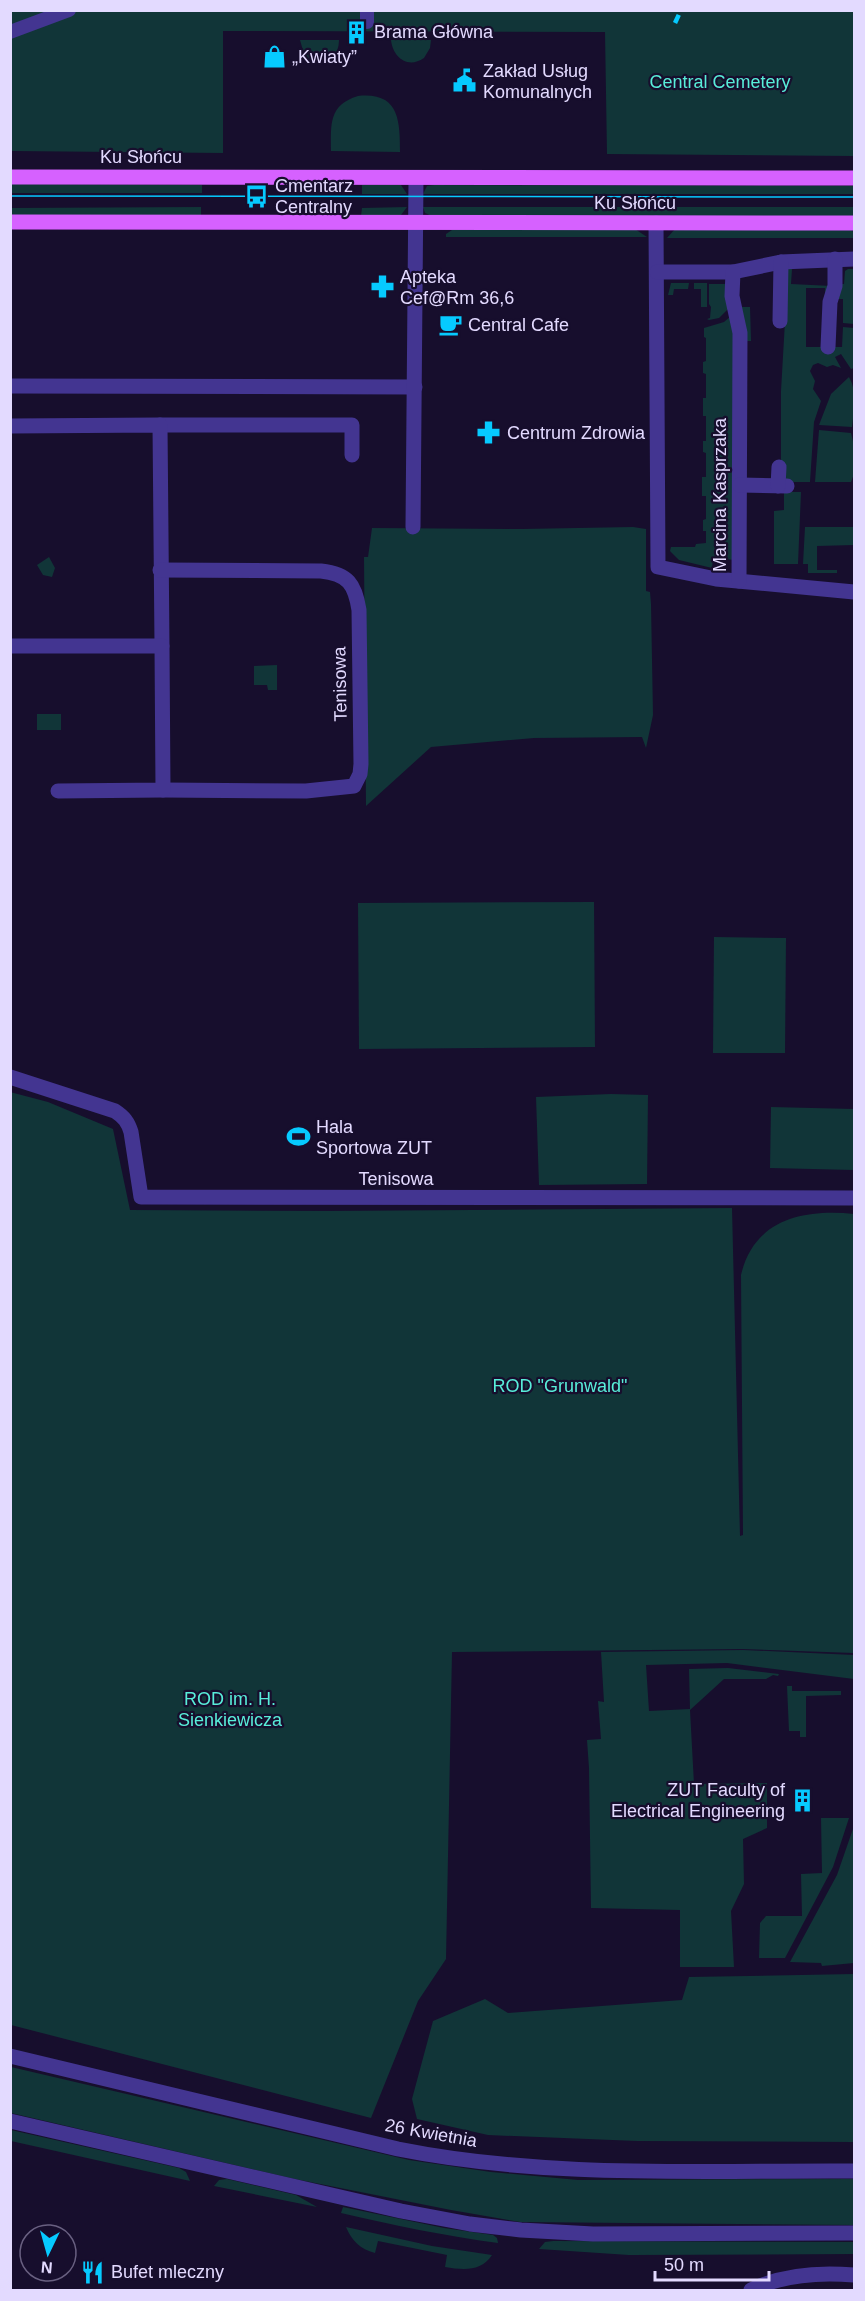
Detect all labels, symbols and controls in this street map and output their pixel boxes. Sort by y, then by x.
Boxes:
building icon: Brama Główna [343,19,369,45]
place label: Brama Główna [374,22,494,42]
shop icon: „Kwiaty” [261,44,287,70]
place label: „Kwiaty” [292,47,357,67]
place label: Zakład Usług Komunalnych [483,61,592,102]
public building icon: Zakład Usług Komunalnych [452,68,478,94]
park label: Central Cemetery [649,72,791,92]
street label: Ku Słońcu [100,147,182,167]
place label: Cmentarz Centralny [275,176,353,217]
bus stop icon: Cmentarz Centralny [244,183,270,209]
street label: Ku Słońcu [594,193,676,213]
place label: Apteka Cef@Rm 36,6 [400,267,514,308]
pharmacy icon: Apteka Cef@Rm 36,6 [369,274,395,300]
cafe icon: Central Cafe [437,312,463,338]
place label: Central Cafe [468,315,569,335]
street label: Marcina Kasprzaka [710,417,730,572]
pharmacy icon: Centrum Zdrowia [476,420,502,446]
place label: Centrum Zdrowia [507,423,646,443]
street label: Tenisowa [329,645,351,722]
place label: Hala Sportowa ZUT [316,1117,432,1158]
sports icon: Hala Sportowa ZUT [285,1124,311,1150]
street label: Tenisowa [358,1169,435,1189]
park label: ROD "Grunwald" [493,1376,627,1396]
park label: ROD im. H. Sienkiewicza [178,1689,283,1730]
place label: ZUT Faculty of Electrical Engineering [611,1780,786,1821]
building icon: ZUT Faculty of Electrical Engineering [790,1787,816,1813]
street label: 26 Kwietnia [383,2115,480,2151]
north arrow [18,2223,78,2283]
scale bar [655,2244,769,2282]
text: 50 m [664,2255,704,2275]
text: N [40,2258,53,2276]
restaurant icon: Bufet mleczny [80,2259,106,2285]
place label: Bufet mleczny [111,2262,224,2282]

